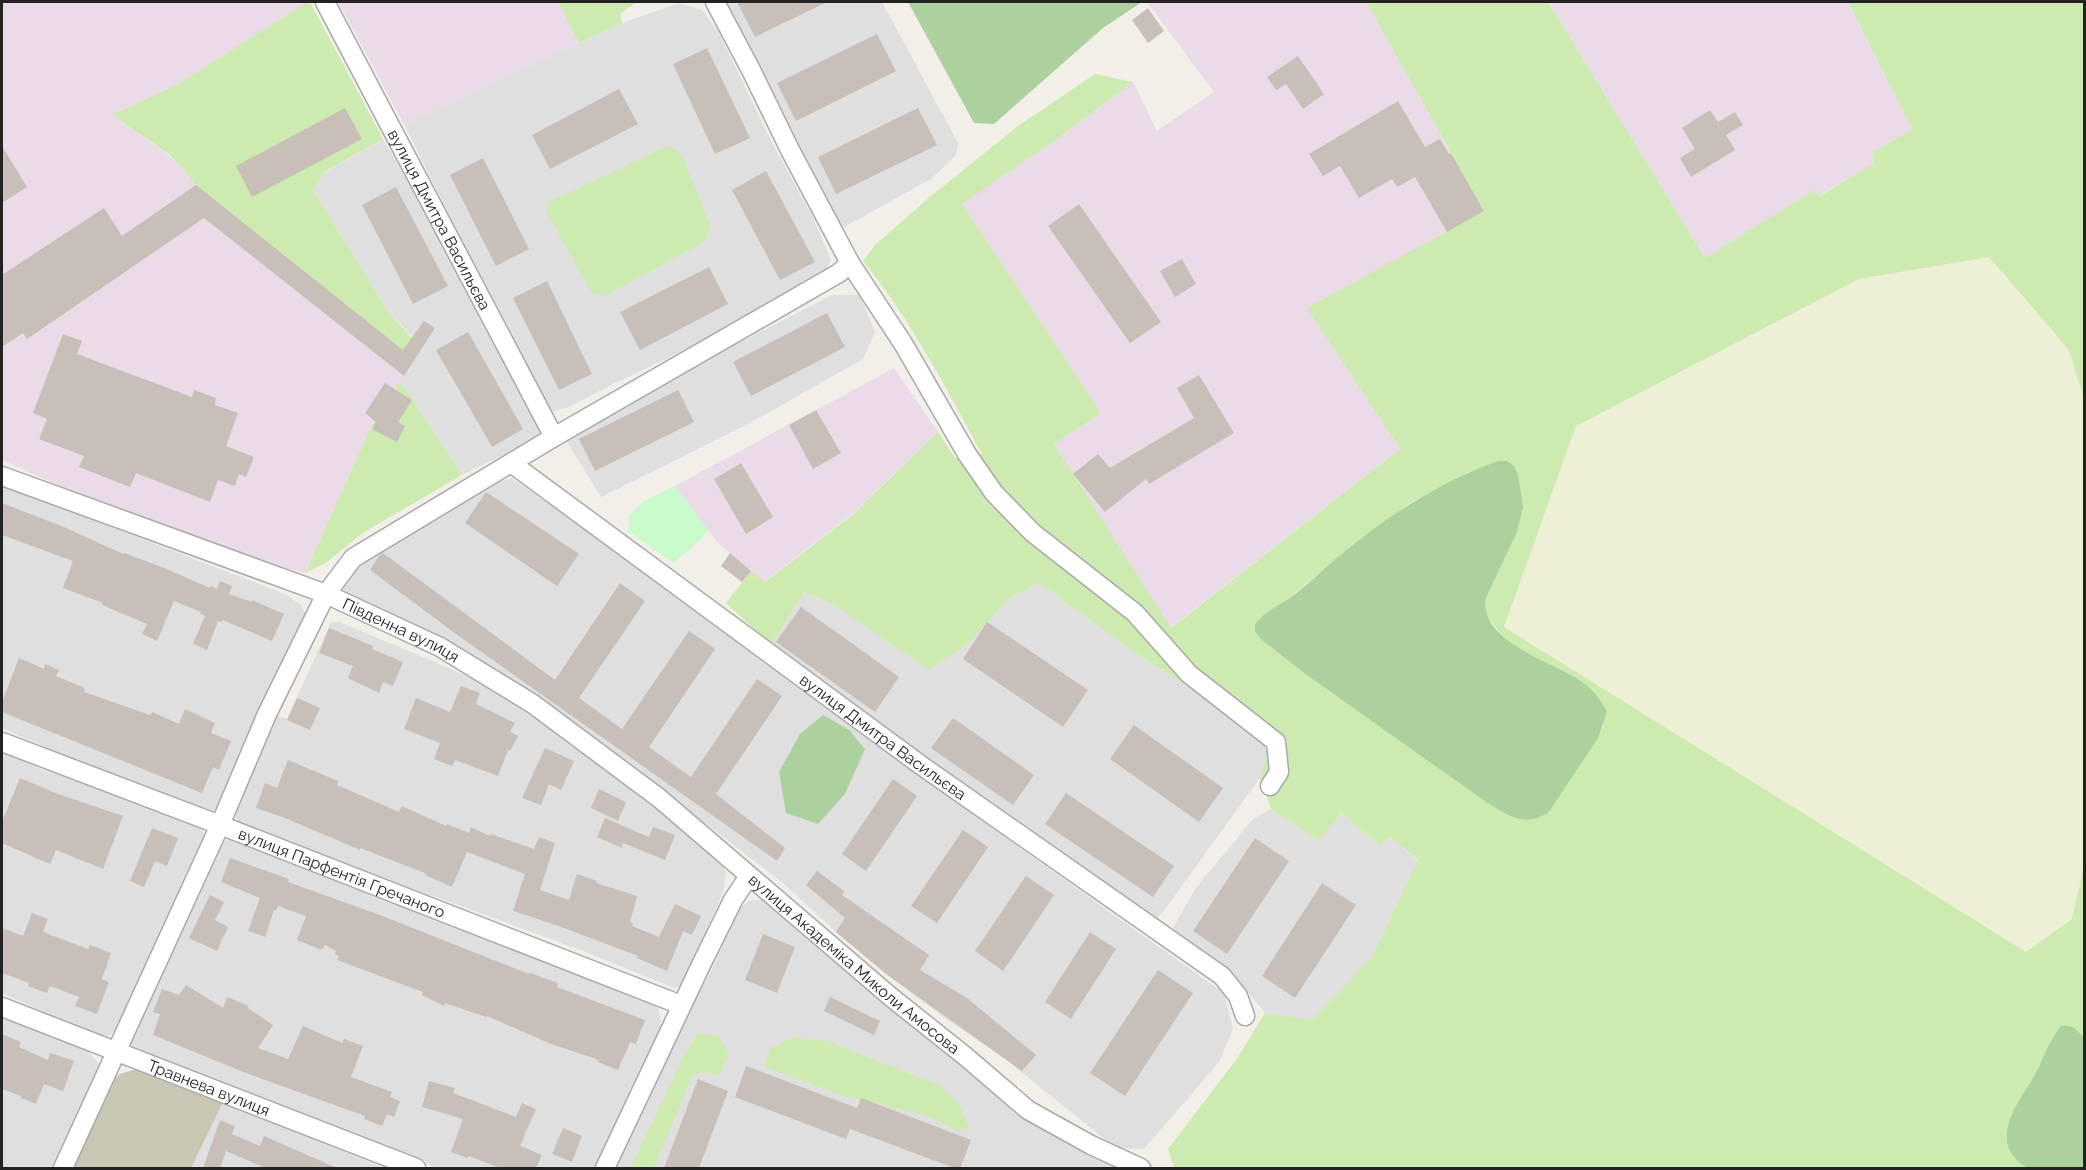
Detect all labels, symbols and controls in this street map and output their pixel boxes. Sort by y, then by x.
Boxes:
street label: вулиця Дмитра Васильєва [384,126,494,313]
street label: Південна вулиця [340,594,463,667]
street label: вулиця Дмитра Васильєва [796,670,970,804]
street label: вулиця Парфентія Гречаного [235,824,448,922]
street label: вулиця Академіка Миколи Амосова [745,870,963,1058]
street label: Травнева вулиця [145,1056,272,1120]

